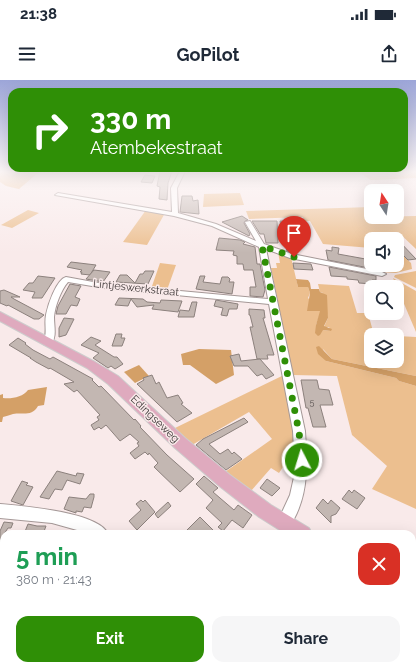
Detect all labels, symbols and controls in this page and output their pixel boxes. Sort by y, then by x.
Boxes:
text: 21:38 [20,5,57,23]
icon: menu [16,43,38,65]
icon: share [378,43,400,65]
text: GoPilot [177,44,239,65]
text: 330 m [90,103,171,136]
icon: right [24,104,76,156]
text: Atembekestraat [90,137,223,158]
north arrow [364,184,404,224]
map controls [364,184,404,368]
pin [277,216,311,257]
icon: arrive [283,222,305,244]
button: sound [364,232,404,272]
street label: Lintjeswerkstraat [92,277,180,299]
button: search [364,280,404,320]
button: layers [364,328,404,368]
street label: Edingseweg [128,393,182,445]
house number: 5 [310,397,315,407]
position arrow [281,439,323,481]
text: 5 min [16,542,78,571]
button: close [358,543,400,585]
text: 380 m · 21:43 [16,572,92,587]
button: Exit [16,616,204,662]
button: Share [212,616,400,662]

